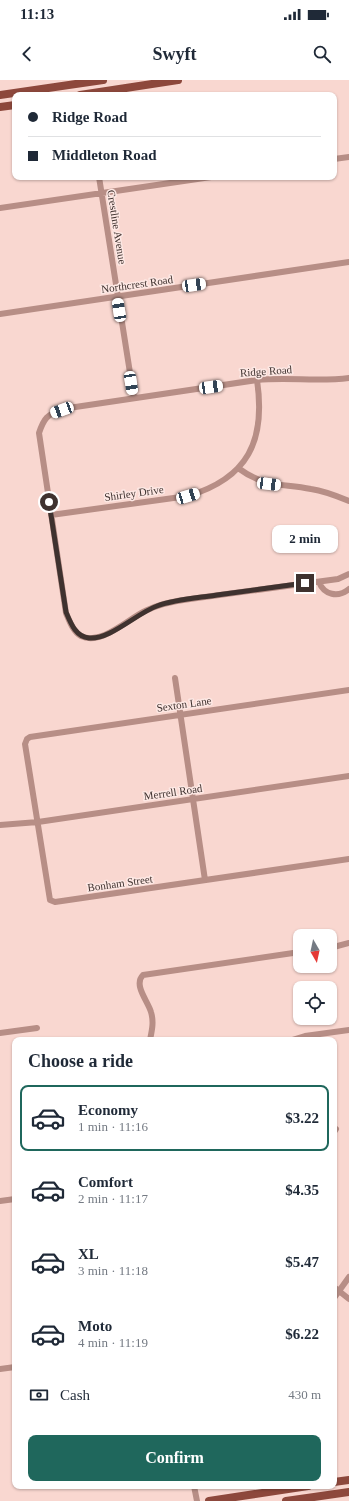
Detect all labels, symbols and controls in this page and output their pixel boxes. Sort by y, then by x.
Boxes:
text: 11:13 [20,6,54,22]
icon: back [16,43,38,65]
icon: search [311,43,333,65]
text: Swyft [153,44,197,64]
text: Ridge Road [52,109,127,125]
text: Middleton Road [52,147,157,163]
street label: Crestline Avenue [105,189,129,265]
street label: Northcrest Road [100,273,174,295]
car [181,277,207,293]
car [111,297,127,323]
street label: Ridge Road [240,363,293,379]
car [123,370,139,396]
car [198,379,224,395]
car [49,400,75,420]
car [256,477,282,491]
street label: Shirley Drive [104,483,164,503]
car [175,487,201,505]
route start [40,493,58,511]
callout: 2 min [272,525,338,553]
text: 2 min [289,531,321,546]
route end [296,574,314,592]
street label: Sexton Lane [156,694,212,714]
street label: Merrell Road [143,782,204,802]
street label: Bonham Street [87,872,153,894]
north arrow [293,929,337,973]
map controls [293,929,337,1025]
button: locate [293,981,337,1025]
text: Choose a ride [28,1051,133,1071]
icon: car [30,1100,66,1136]
text: Economy [78,1102,138,1118]
text: $3.22 [285,1110,319,1126]
text: 1 min · 11:16 [78,1119,148,1134]
icon: car [30,1172,66,1208]
text: Comfort [78,1174,133,1190]
text: $4.35 [285,1182,319,1198]
text: 2 min · 11:17 [78,1191,148,1206]
icon: car [30,1244,66,1280]
text: XL [78,1246,99,1262]
text: $5.47 [285,1254,319,1270]
text: 3 min · 11:18 [78,1263,148,1278]
icon: car [30,1316,66,1352]
text: Moto [78,1318,112,1334]
text: $6.22 [285,1326,319,1342]
text: 4 min · 11:19 [78,1335,148,1350]
icon: cash [28,1384,50,1406]
text: Cash [60,1387,90,1403]
text: 430 m [288,1387,321,1402]
button: Confirm [28,1435,321,1481]

